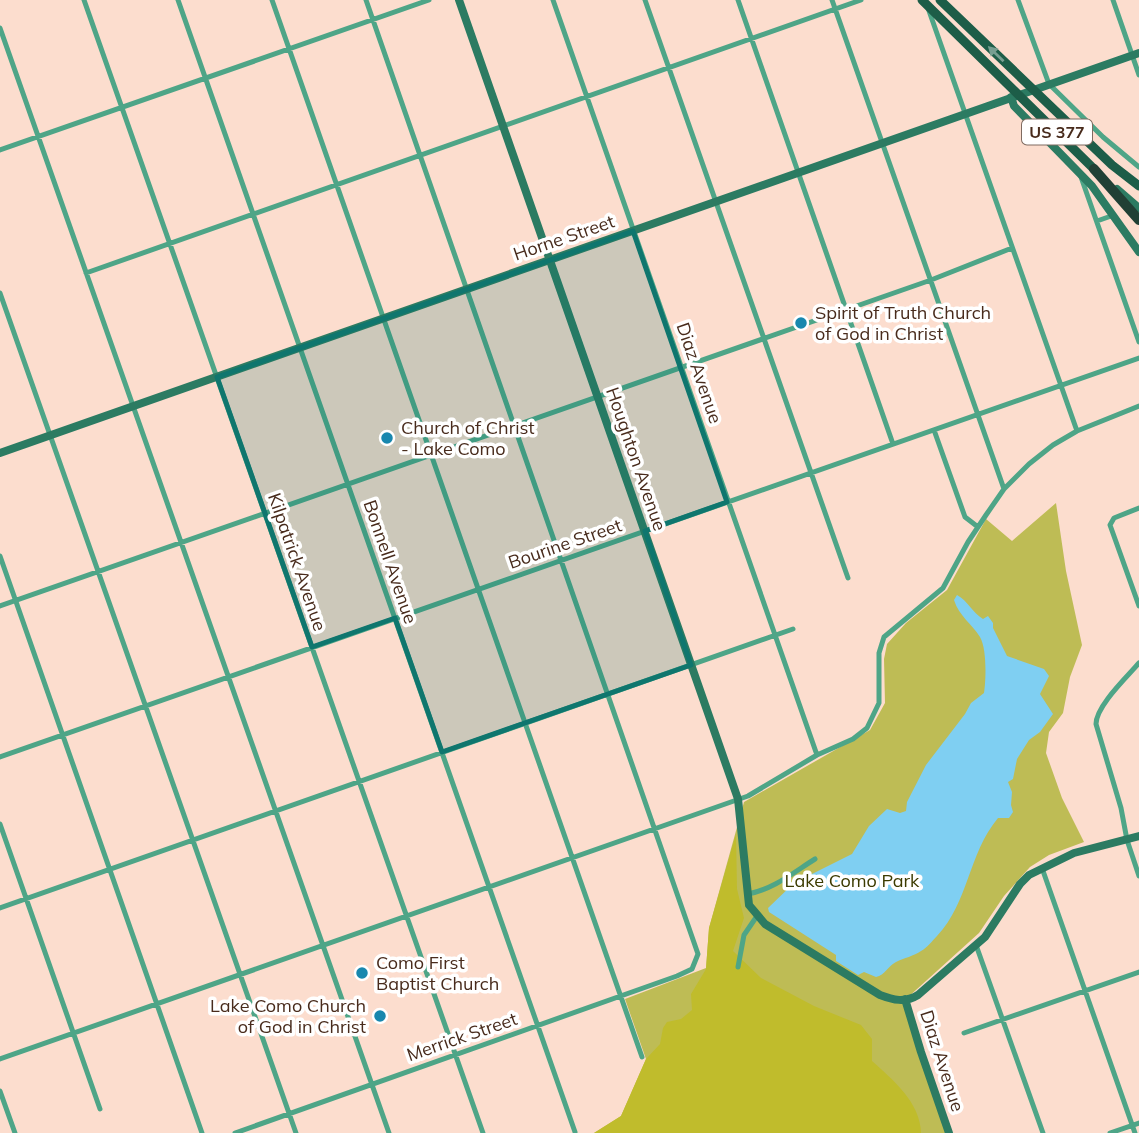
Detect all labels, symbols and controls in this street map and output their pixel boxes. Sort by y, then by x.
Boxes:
one-way arrow [988,46,1005,62]
road number: US 377 [1022,120,1092,144]
street label: Horne Street [510,209,617,266]
place label: Spirit of Truth Church of God in Christ [815,301,991,345]
marker: Spirit of Truth Church of God in Christ [793,315,809,331]
street label: Diaz Avenue [671,319,727,426]
street label: Houghton Avenue [601,384,672,534]
place label: Church of Christ - Lake Como [401,416,535,460]
marker: Church of Christ - Lake Como [379,430,395,446]
street label: Kilpatrick Avenue [263,490,332,634]
street label: Bonnell Avenue [359,497,422,627]
street label: Bourine Street [505,513,625,574]
park label: Lake Como Park [785,869,920,892]
place label: Como First Baptist Church [376,951,499,995]
marker: Como First Baptist Church [354,965,370,981]
place label: Lake Como Church of God in Christ [210,994,366,1038]
street label: Merrick Street [404,1007,520,1066]
street label: Diaz Avenue [915,1007,970,1114]
marker: Lake Como Church of God in Christ [372,1008,388,1024]

